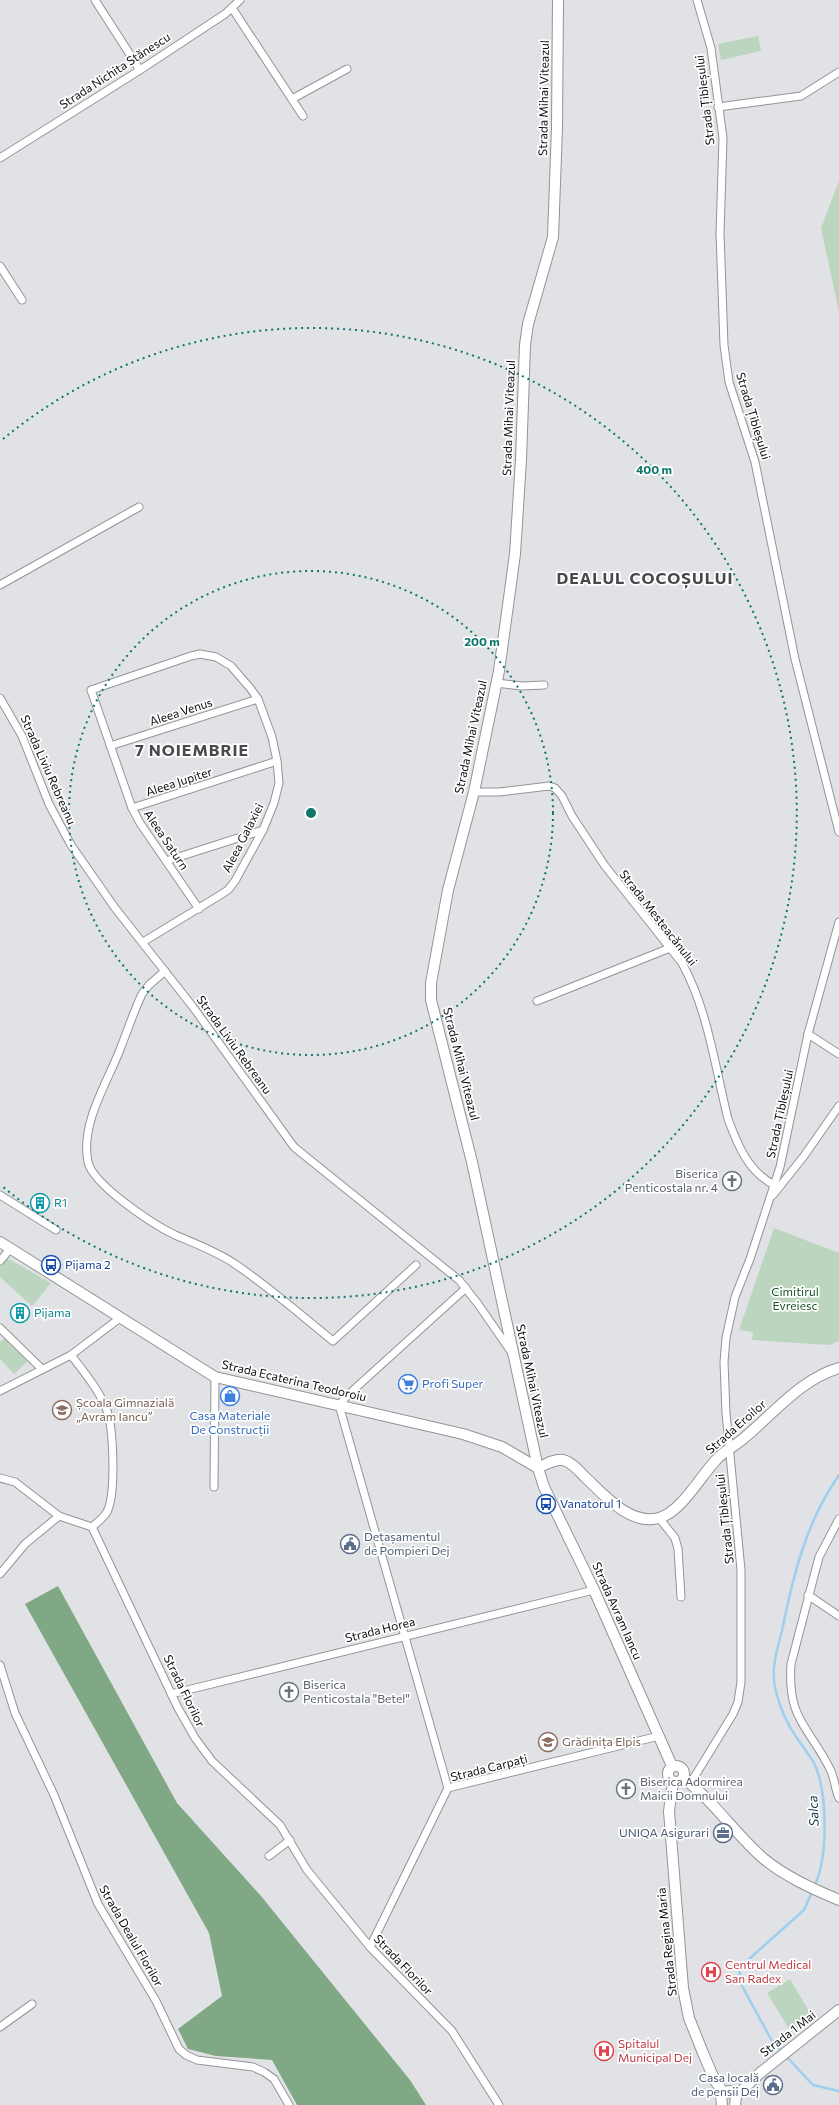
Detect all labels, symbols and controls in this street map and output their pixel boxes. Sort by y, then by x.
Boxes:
street label: Strada Nichita Stănescu [56,29,172,111]
street label: Strada Mihai Viteazul [535,40,551,156]
street label: Strada Țibleșului [692,54,718,146]
street label: Strada Mihai Viteazul [499,360,517,476]
street label: Strada Țibleșului [732,370,774,462]
text: 400 m [636,462,672,476]
district label: DEALUL COCOȘULUI [557,568,733,589]
text: 200 m [464,634,500,648]
street label: Strada Mihai Viteazul [451,679,489,795]
street label: Aleea Venus [147,694,214,728]
street label: Strada Liviu Rebreanu [18,713,79,826]
district label: 7 NOIEMBRIE [135,740,249,759]
street label: Aleea Jupiter [144,764,214,799]
street label: Aleea Galaxiei [219,801,266,875]
centre of rings [304,806,318,820]
street label: Aleea Saturn [142,807,192,872]
street label: Strada Mesteacănului [617,867,700,968]
street label: Strada Liviu Rebreanu [194,992,275,1096]
street label: Strada Mihai Viteazul [441,1006,483,1122]
street label: Strada Țibleșului [763,1068,797,1160]
place label: Biserica Penticostala nr. 4 [625,1166,718,1194]
church icon: Biserica Penticostala nr. 4 [721,1170,743,1192]
building icon: R1 [29,1192,51,1214]
place label: R1 [54,1195,67,1209]
bus stop icon: Pijama 2 [40,1254,62,1276]
place label: Pijama 2 [65,1257,111,1271]
park label: Cimitirul Evreiesc [771,1284,819,1312]
building icon: Pijama [9,1302,31,1324]
place label: Pijama [34,1305,71,1319]
street label: Strada Mihai Viteazul [514,1323,552,1439]
street label: Strada Ecaterina Teodoroiu [221,1357,368,1403]
supermarket icon: Profi Super [397,1373,419,1395]
place label: Profi Super [422,1376,483,1390]
shop icon: Casa Materiale De Construcții [219,1385,241,1407]
place label: Școala Gimnazială „Avram Iancu” [76,1395,174,1423]
street label: Strada Eroilor [702,1396,768,1456]
school or university icon: Școala Gimnazială „Avram Iancu” [51,1399,73,1421]
place label: Casa Materiale De Construcții [190,1408,270,1437]
street label: Strada Țibleșului [712,1473,738,1565]
bus stop icon: Vanatorul 1 [535,1493,557,1515]
place label: Vanatorul 1 [560,1496,621,1510]
place label: Detașamentul de Pompieri Dej [364,1529,449,1557]
public building icon: Detașamentul de Pompieri Dej [339,1533,361,1555]
street label: Strada Avram Iancu [590,1560,646,1661]
street label: Strada Horea [343,1614,416,1644]
street label: Strada Florilor [161,1652,208,1729]
place label: Biserica Penticostala "Betel" [303,1677,410,1705]
church icon: Biserica Penticostala "Betel" [278,1681,300,1703]
school or university icon: Grădinița Elpis [537,1731,559,1753]
place label: Grădinița Elpis [562,1734,641,1749]
street label: Strada Carpați [449,1751,529,1784]
place label: Biserica Adormirea Maicii Domnului [640,1774,743,1802]
church icon: Biserica Adormirea Maicii Domnului [615,1778,637,1800]
water label: Salca [804,1795,822,1827]
office icon: UNIQA Asigurari [712,1822,734,1844]
place label: UNIQA Asigurari [619,1825,709,1839]
street label: Strada Dealul Florilor [97,1882,167,1989]
street label: Strada Regina Maria [653,1887,679,1997]
street label: Strada Florilor [371,1931,436,1997]
place label: Centrul Medical San Radex [725,1957,811,1985]
hospital icon: Centrul Medical San Radex [700,1961,722,1983]
street label: Strada 1 Mai [757,2007,818,2059]
place label: Spitalul Municipal Dej [618,2036,692,2064]
hospital icon: Spitalul Municipal Dej [593,2040,615,2062]
place label: Casa locală de pensii Dej [691,2070,759,2098]
public building icon: Casa locală de pensii Dej [762,2074,784,2096]

